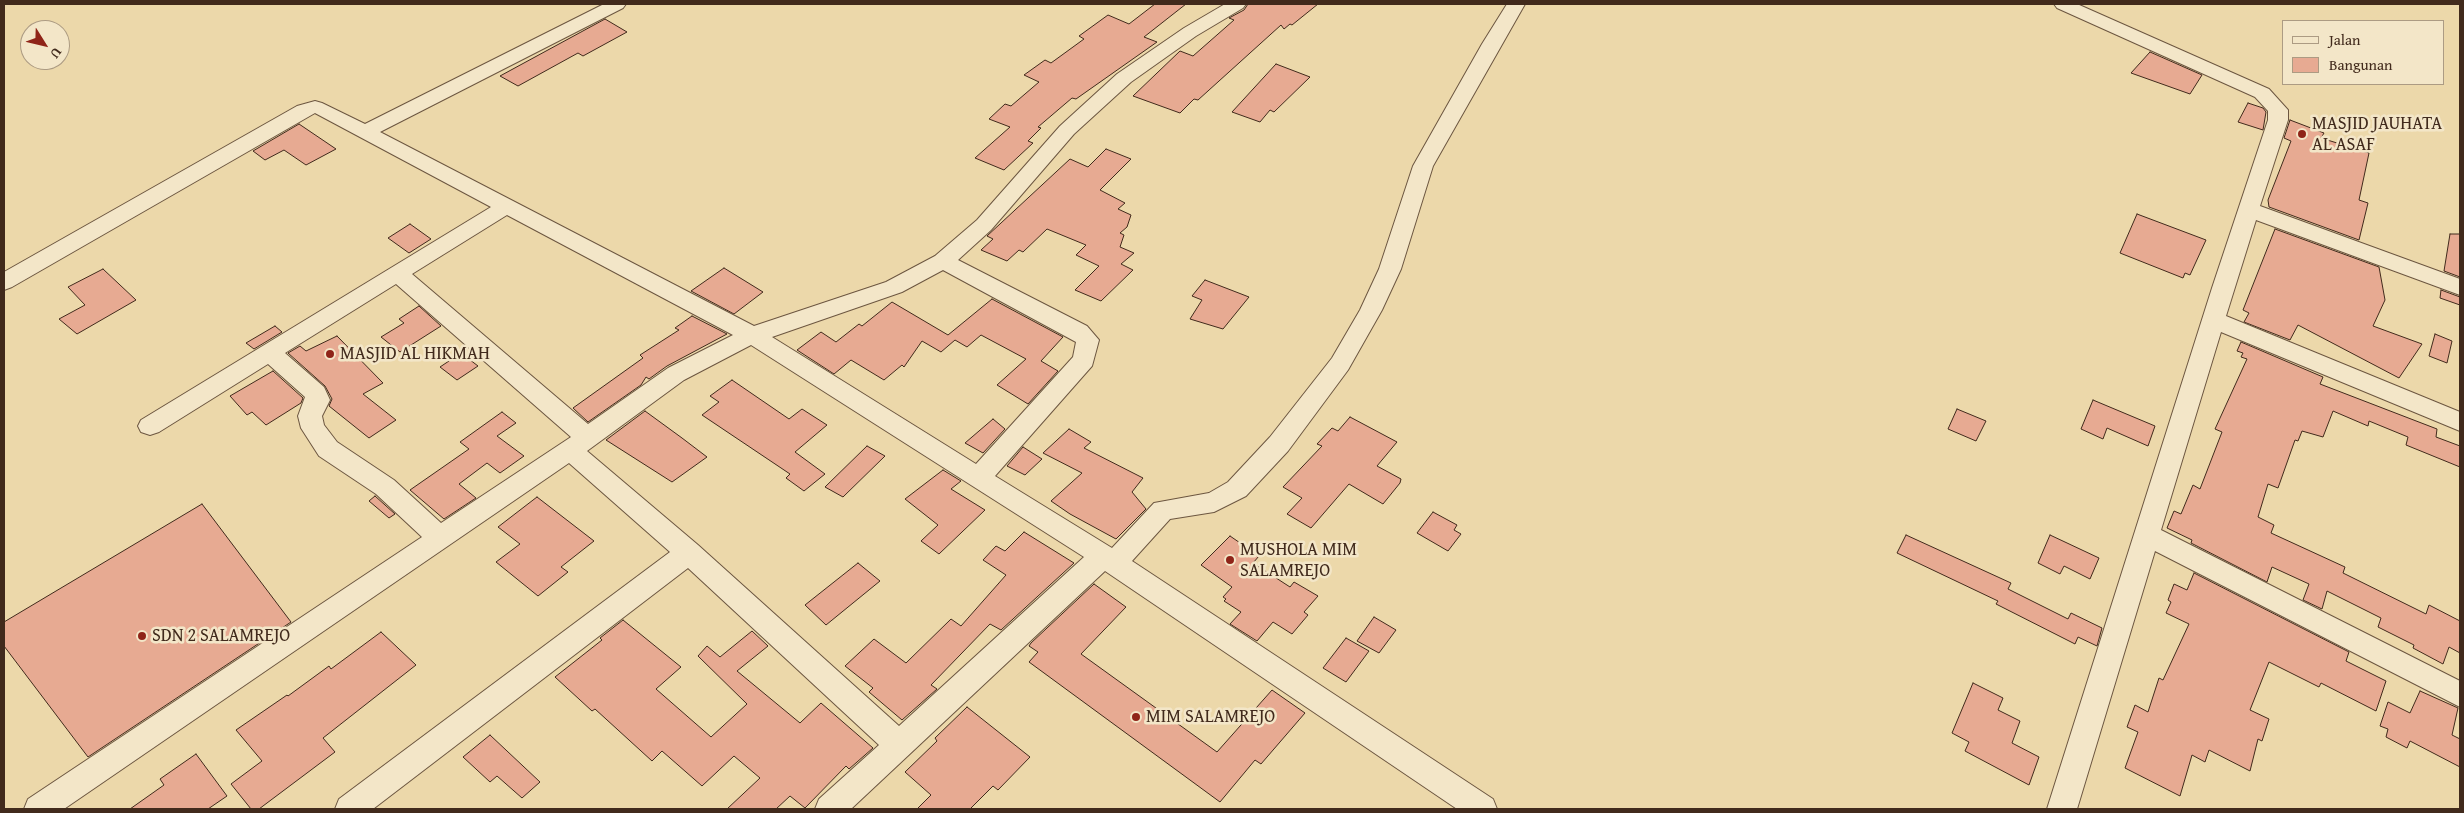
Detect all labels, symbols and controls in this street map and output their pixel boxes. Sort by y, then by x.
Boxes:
north arrow [20,20,70,70]
legend [2282,20,2444,85]
text: Jalan [2329,29,2361,50]
text: U [45,44,67,63]
text: Bangunan [2329,54,2393,75]
place label: MASJID JAUHATA AL ASAF [2312,113,2442,156]
marker: MASJID JAUHATA AL ASAF [2296,128,2308,140]
place label: MASJID AL HIKMAH [340,343,490,365]
marker: MASJID AL HIKMAH [324,348,336,360]
place label: MUSHOLA MIM SALAMREJO [1240,539,1357,582]
marker: MUSHOLA MIM SALAMREJO [1224,554,1236,566]
place label: SDN 2 SALAMREJO [152,625,290,647]
marker: SDN 2 SALAMREJO [136,630,148,642]
place label: MIM SALAMREJO [1146,706,1275,728]
marker: MIM SALAMREJO [1130,711,1142,723]

